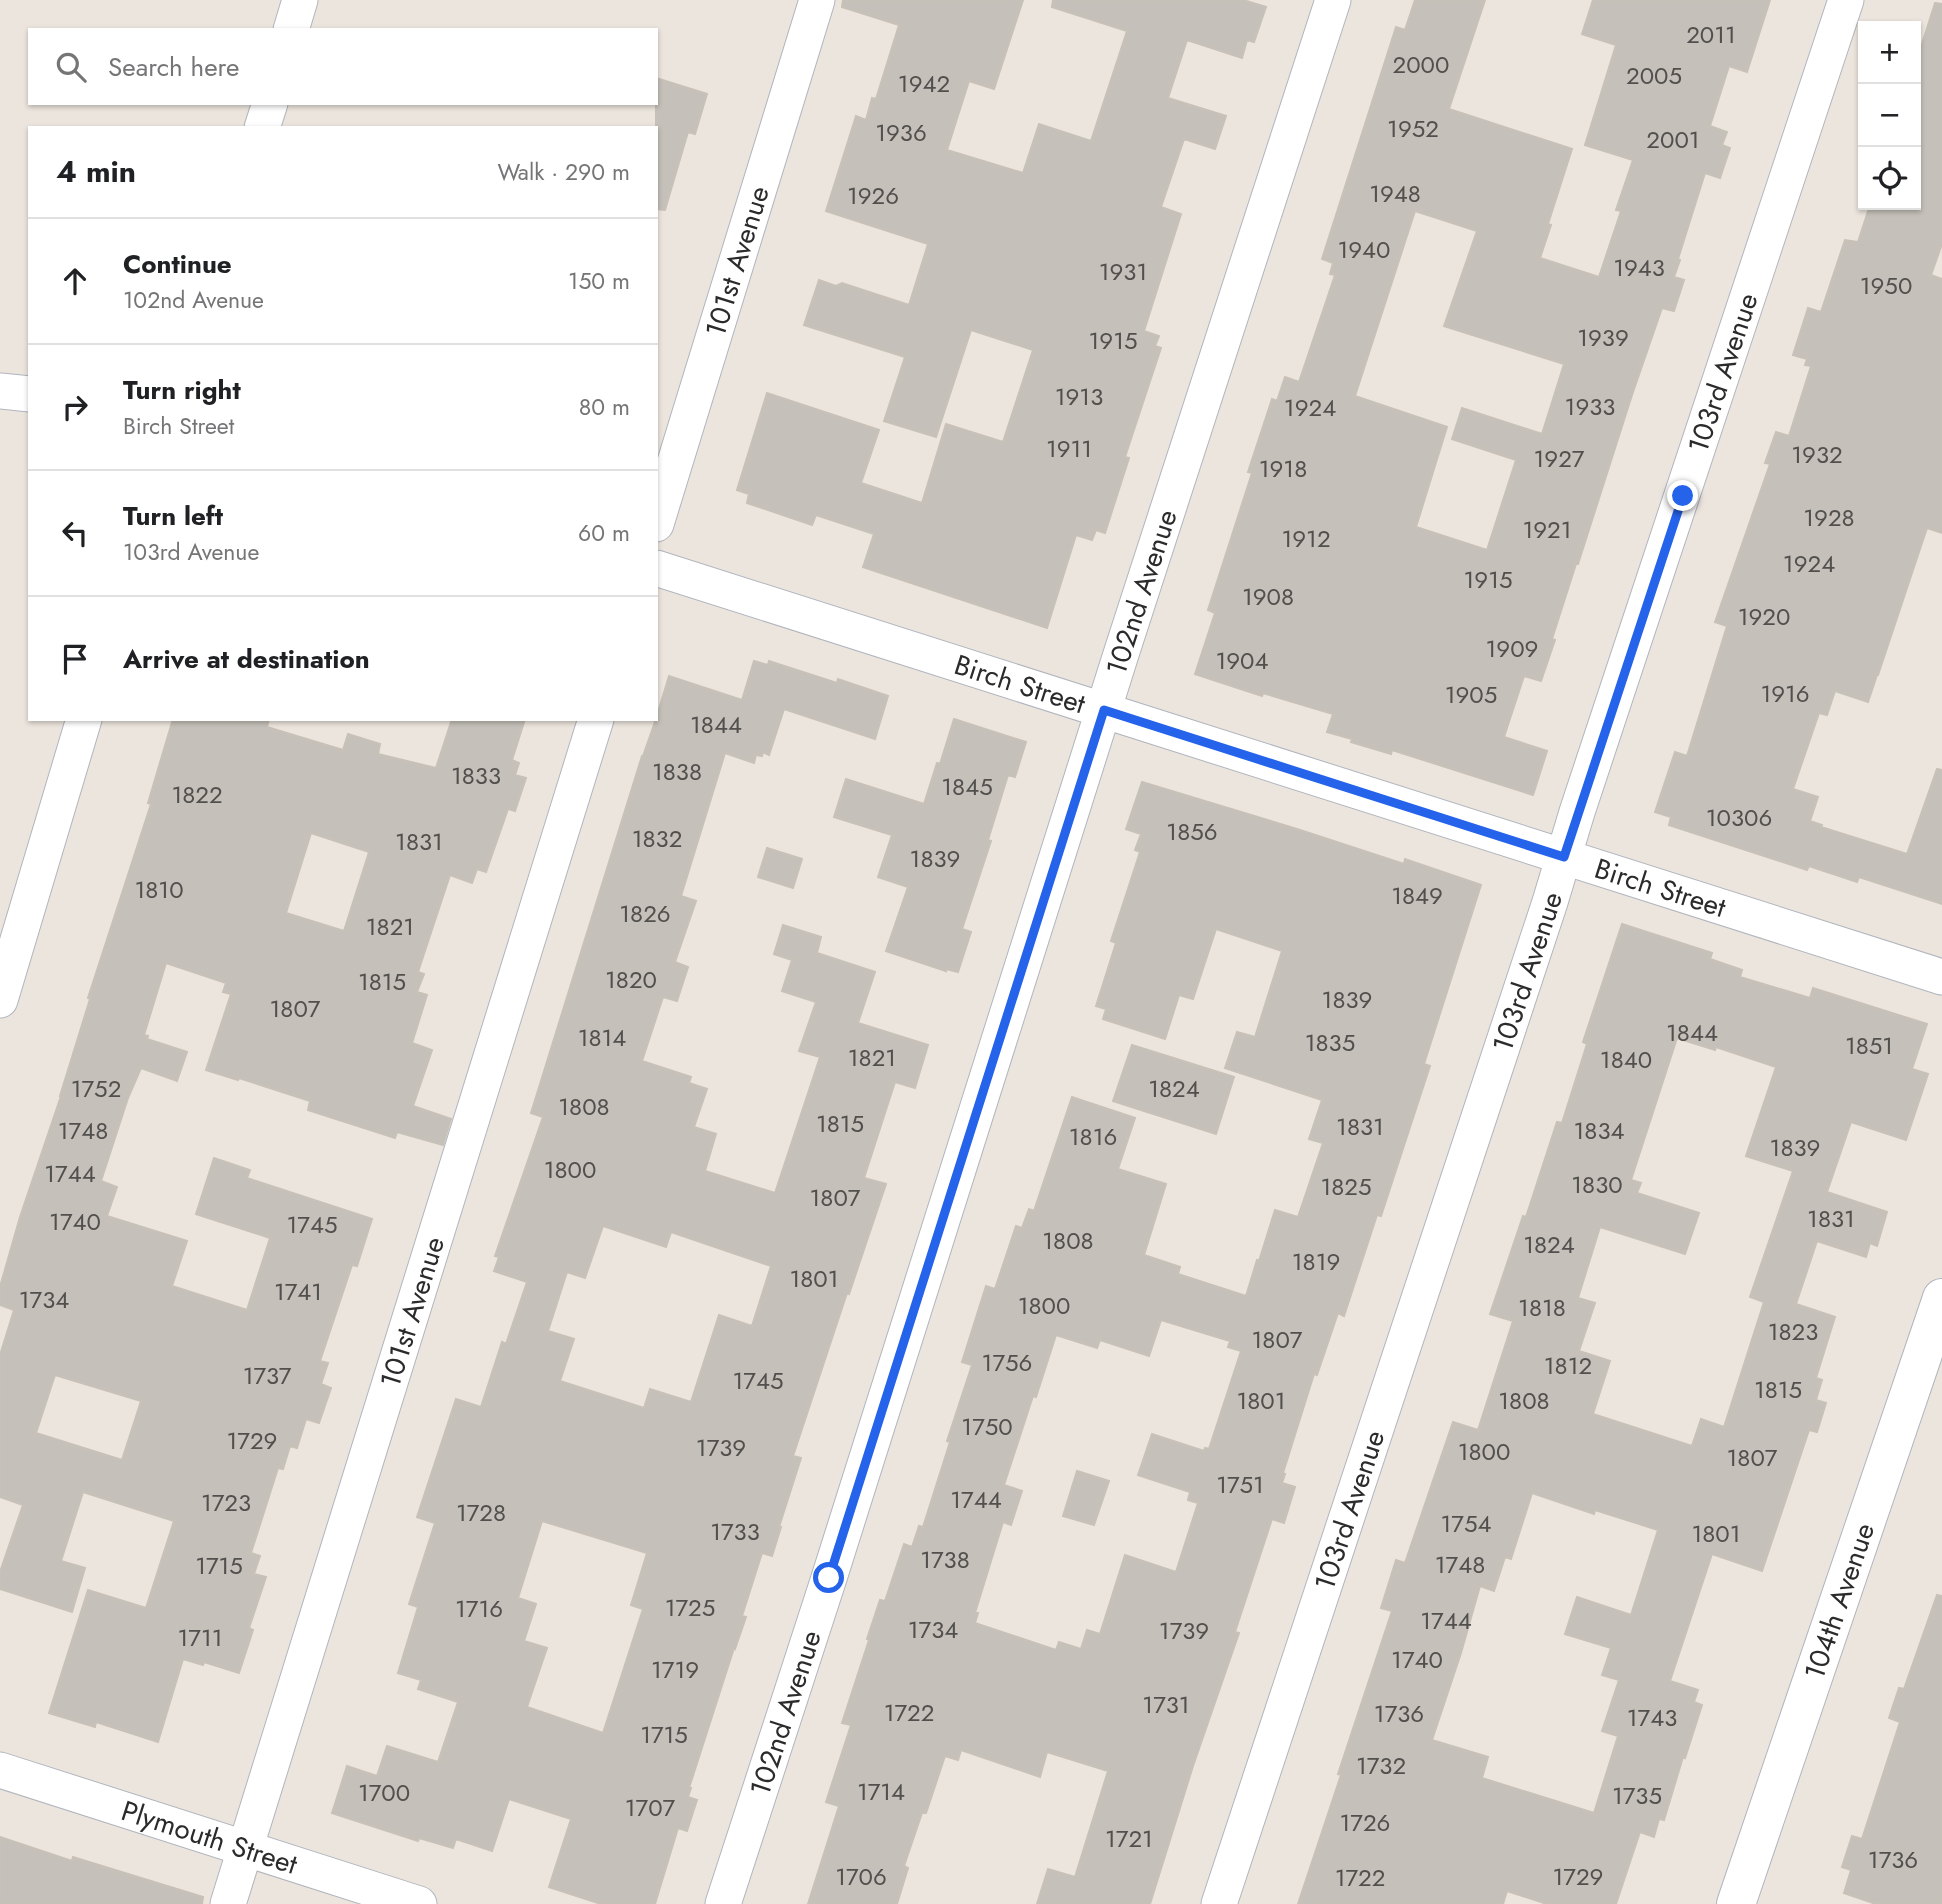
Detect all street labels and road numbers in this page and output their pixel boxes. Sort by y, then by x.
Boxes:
street label: 101st Avenue [695,181,780,342]
street label: 103rd Avenue [1677,288,1769,458]
street label: 102nd Avenue [1096,504,1188,680]
street label: Birch Street [949,644,1091,724]
street label: Birch Street [1590,848,1731,928]
street label: 103rd Avenue [1482,887,1573,1057]
street label: 101st Avenue [370,1232,455,1392]
street label: 103rd Avenue [1304,1425,1395,1595]
street label: 104th Avenue [1794,1518,1885,1685]
street label: 102nd Avenue [740,1625,832,1801]
street label: Plymouth Street [116,1790,303,1885]

